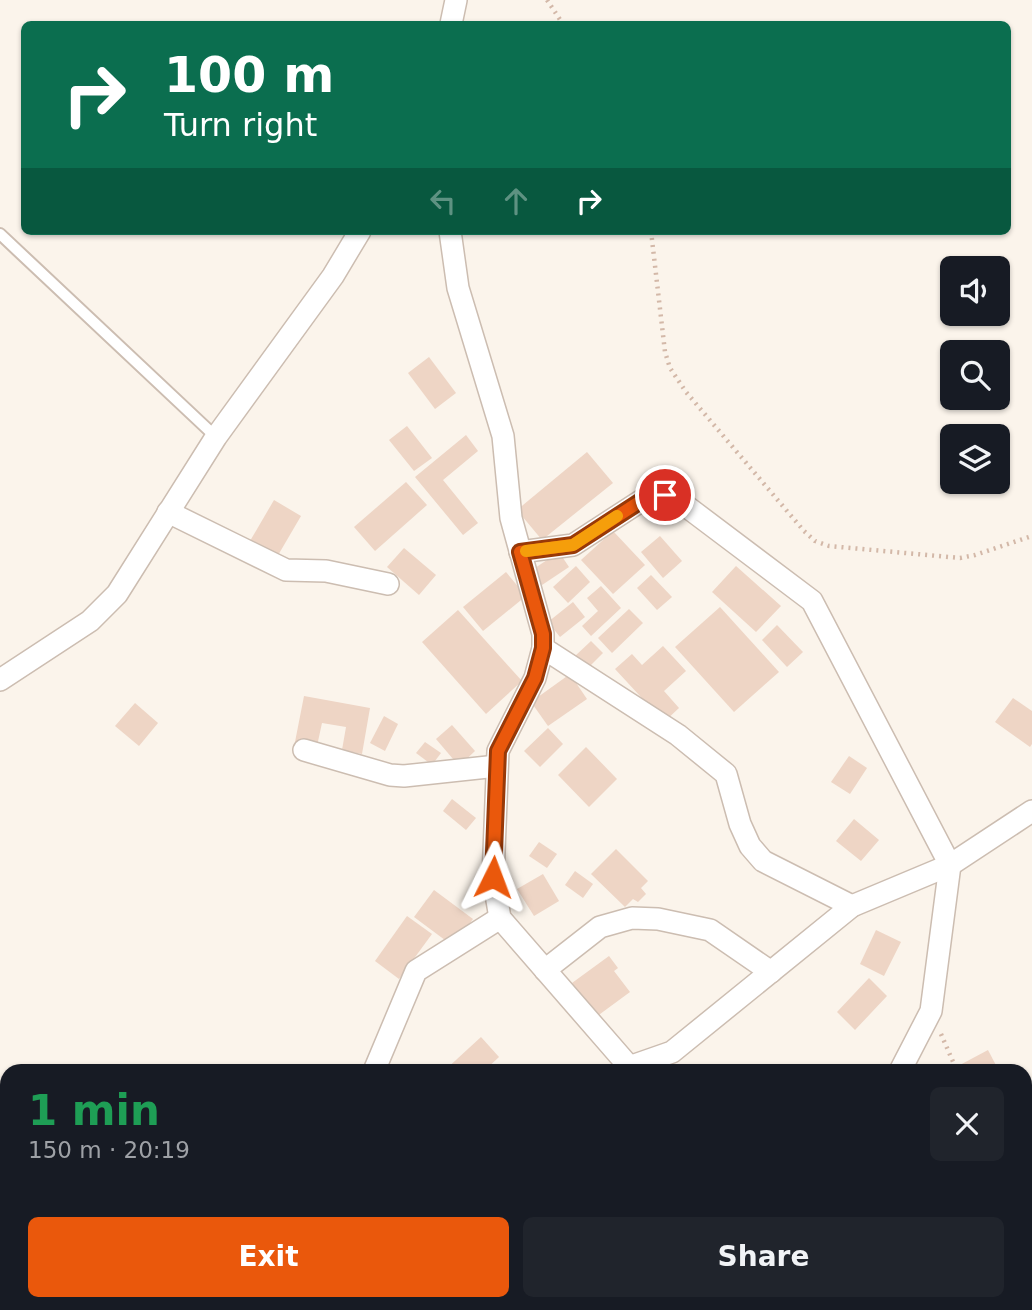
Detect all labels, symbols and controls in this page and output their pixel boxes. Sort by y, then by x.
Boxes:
text: 100 m [164,47,334,104]
icon: right [49,49,140,140]
text: Turn right [164,106,317,144]
icon: left [424,182,462,220]
icon: ahead [497,182,535,220]
icon: right [570,182,608,220]
map controls [940,256,1010,494]
button: sound [940,256,1010,326]
button: search [940,340,1010,410]
button: layers [940,424,1010,494]
pin [635,465,695,525]
icon: arrive [646,476,684,514]
position arrow [456,840,530,914]
text: 1 min [28,1086,160,1135]
button: close [930,1087,1004,1161]
text: 150 m · 20:19 [28,1137,190,1163]
button: Exit [28,1217,509,1297]
button: Share [523,1217,1004,1297]

